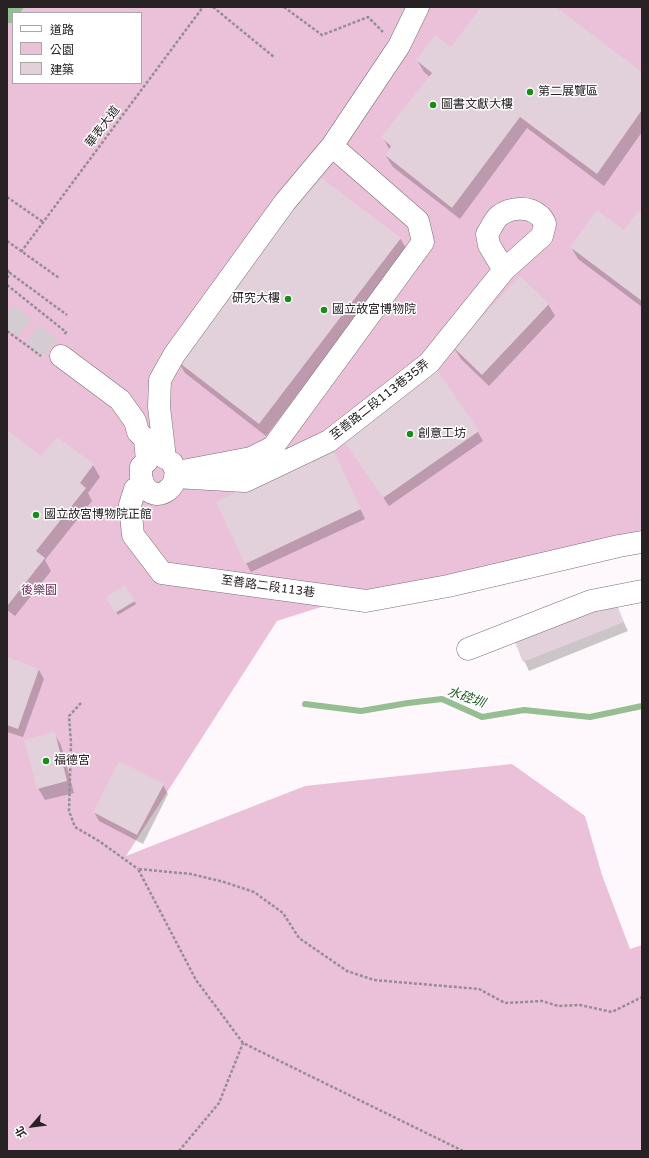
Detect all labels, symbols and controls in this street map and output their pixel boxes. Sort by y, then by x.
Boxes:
legend [12,12,142,84]
text: 道路 [50,23,74,37]
text: 公園 [50,43,74,57]
text: 建築 [50,63,74,77]
place label: 第二展覽區 [538,85,598,99]
marker: 第二展覽區 [525,87,535,97]
place label: 圖書文獻大樓 [441,98,513,112]
marker: 圖書文獻大樓 [428,100,438,110]
street label: 華表大道 [83,103,123,151]
place label: 研究大樓 [232,292,280,306]
marker: 研究大樓 [283,294,293,304]
place label: 國立故宮博物院 [332,303,416,317]
marker: 國立故宮博物院 [319,305,329,315]
street label: 至善路二段113巷35弄 [328,357,432,443]
place label: 創意工坊 [418,427,466,441]
marker: 創意工坊 [405,429,415,439]
place label: 國立故宮博物院正館 [44,508,152,522]
marker: 國立故宮博物院正館 [31,510,41,520]
street label: 至善路二段113巷 [220,573,316,601]
park label: 後樂園 [21,584,57,598]
water label: 水硿圳 [445,684,487,712]
place label: 福德宮 [54,754,90,768]
marker: 福德宮 [41,756,51,766]
north arrow [12,1106,52,1146]
text: 北 [13,1124,29,1140]

